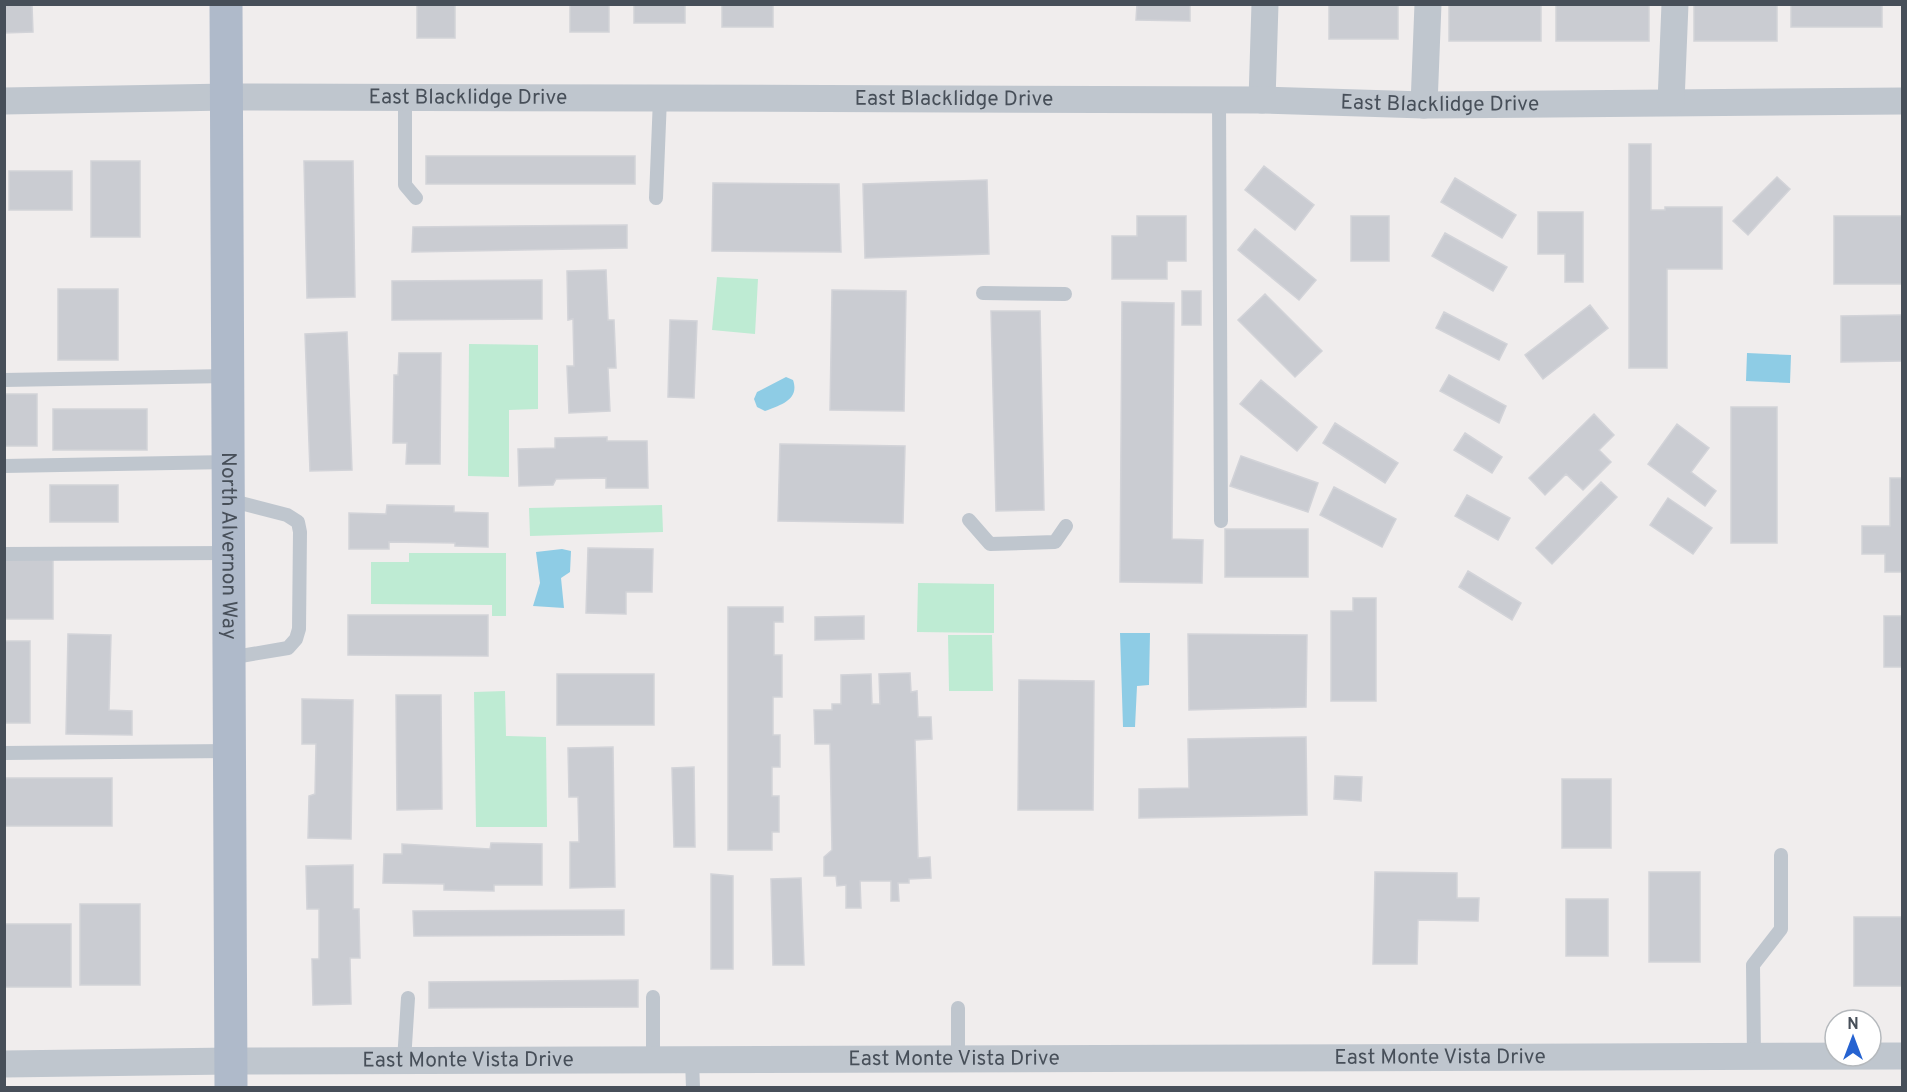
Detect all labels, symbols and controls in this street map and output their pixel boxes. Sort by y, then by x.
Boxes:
street label: East Blacklidge Drive [369,84,567,111]
street label: East Blacklidge Drive [855,85,1053,113]
street label: East Blacklidge Drive [1340,89,1539,119]
street label: North Alvernon Way [215,452,242,640]
north arrow [1823,1008,1883,1068]
text: N [1847,1015,1859,1035]
street label: East Monte Vista Drive [1334,1044,1546,1071]
street label: East Monte Vista Drive [848,1045,1060,1073]
street label: East Monte Vista Drive [362,1046,574,1074]

